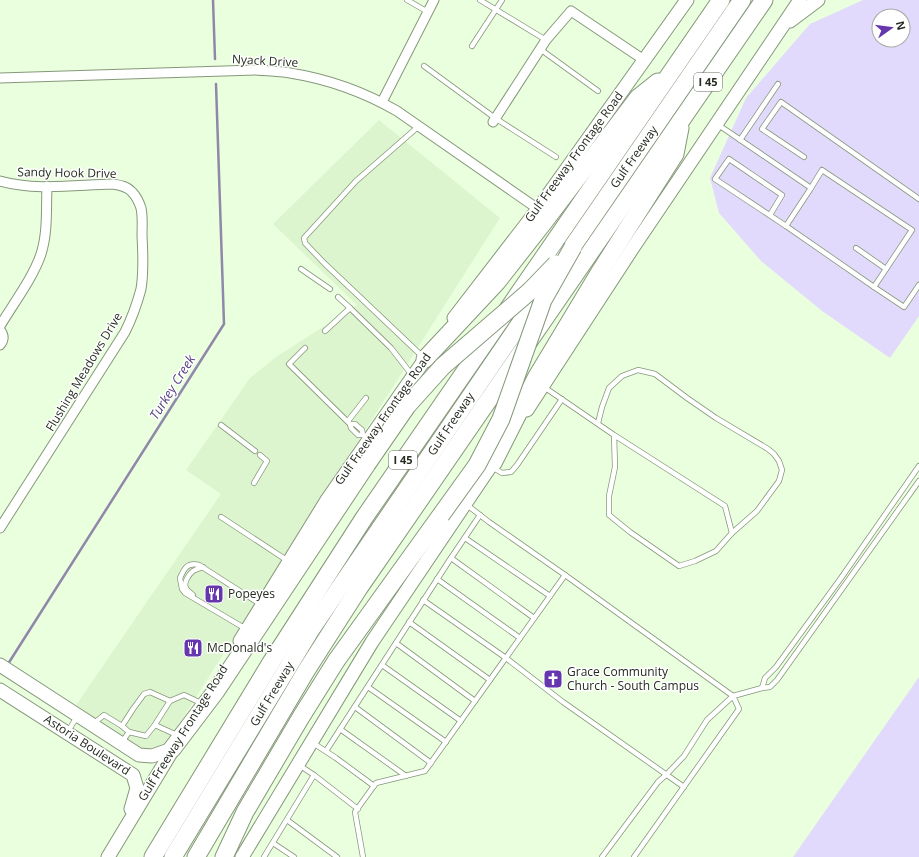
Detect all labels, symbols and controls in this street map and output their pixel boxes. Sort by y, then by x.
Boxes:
north arrow [871,8,911,48]
text: N [893,19,910,32]
street label: Nyack Drive [231,50,299,71]
road number: I 45 [694,73,722,91]
street label: Gulf Freeway Frontage Road [520,88,627,225]
street label: Gulf Freeway [606,121,662,191]
street label: Sandy Hook Drive [17,163,117,182]
street label: Flushing Meadows Drive [41,309,126,434]
street label: Gulf Freeway Frontage Road [330,349,435,488]
water label: Turkey Creek [145,351,199,423]
street label: Gulf Freeway [423,388,479,459]
road number: I 45 [389,451,417,469]
restaurant icon: Popeyes [203,583,225,605]
place label: Popeyes [228,585,275,602]
restaurant icon: McDonald's [182,637,204,659]
place label: McDonald's [207,639,272,656]
street label: Gulf Freeway [246,657,298,729]
street label: Gulf Freeway Frontage Road [134,661,232,804]
place label: Grace Community Church - South Campus [567,663,699,694]
church icon: Grace Community Church - South Campus [542,668,564,690]
street label: Astoria Boulevard [41,710,134,779]

